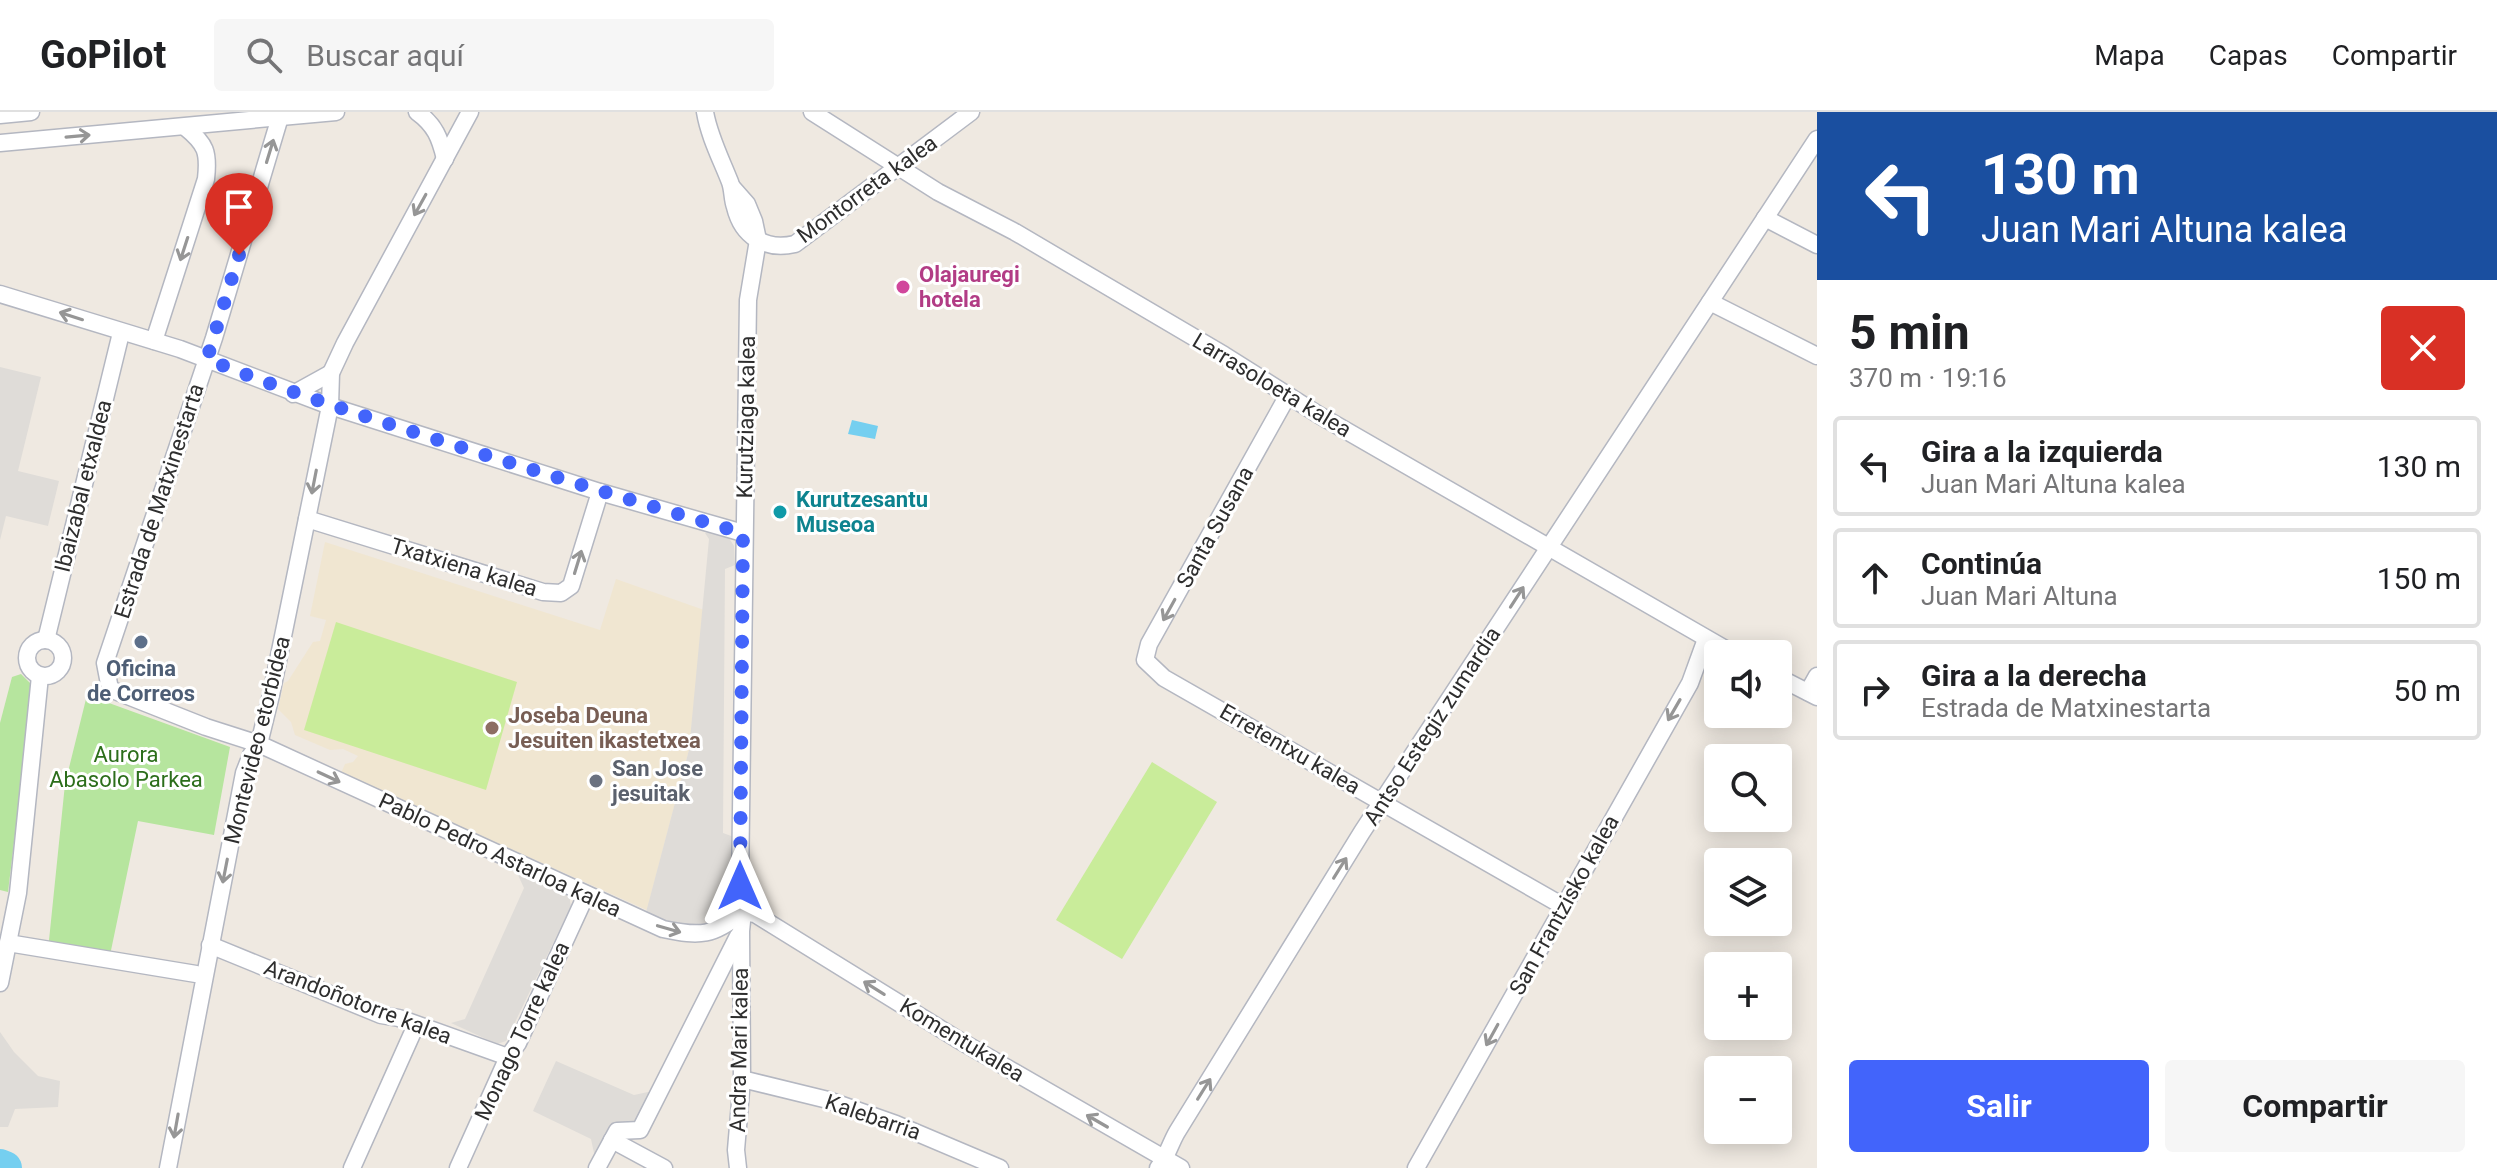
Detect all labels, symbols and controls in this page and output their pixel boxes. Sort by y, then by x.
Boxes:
search box [214,19,774,91]
text: GoPilot [40,33,166,77]
icon: search [242,33,286,77]
text: Buscar aquí [306,38,464,73]
text: Mapa [2094,39,2165,72]
text: Capas [2209,39,2288,72]
text: Compartir [2332,39,2457,72]
one-way arrow [64,128,91,143]
street label: Montorreta kalea [792,130,942,248]
one-way arrow [263,139,278,165]
text: 130 m [1981,142,2140,208]
icon: left [1849,144,1953,248]
pin [205,173,273,255]
icon: arrive [217,185,261,229]
one-way arrow [411,193,427,216]
text: Juan Mari Altuna kalea [1981,209,2348,251]
one-way arrow [175,236,190,261]
place label: Olajauregi hotela [919,262,1020,312]
marker: Olajauregi hotela [894,278,912,296]
text: 5 min [1849,304,1970,361]
button: close [2381,306,2465,390]
one-way arrow [59,308,84,323]
street label: Larrasoloeta kalea [1188,328,1356,442]
street label: Kurutziaga kalea [732,336,760,498]
text: 370 m · 19:16 [1849,363,2007,393]
street label: Estrada de Matxinestarta [109,380,209,622]
street label: Ibaizabal etxaldea [49,397,117,575]
text: Gira a la izquierda [1921,434,2163,469]
icon: left [1853,444,1897,488]
text: 130 m [2377,449,2461,484]
street label: Santa Susana [1171,462,1259,592]
one-way arrow [306,469,321,495]
text: Juan Mari Altuna kalea [1921,469,2186,499]
place label: Kurutzesantu Museoa [796,487,928,537]
marker: Kurutzesantu Museoa [771,503,789,521]
street label: Txatxiena kalea [388,533,540,601]
text: Continúa [1921,546,2042,581]
one-way arrow [572,549,587,574]
icon: ahead [1853,556,1897,600]
text: 150 m [2377,561,2461,596]
text: Juan Mari Altuna [1921,581,2118,611]
one-way arrow [1509,586,1525,609]
one-way arrow [1161,598,1177,621]
street label: Antso Estegiz zumardia [1359,622,1505,830]
marker: Oficina de Correos [132,633,150,651]
street label: Montevideo etorbidea [219,634,295,846]
map controls [1704,640,1792,1144]
button: sound [1704,640,1792,728]
place label: Oficina de Correos [87,656,195,706]
text: Gira a la derecha [1921,658,2147,693]
icon: right [1853,668,1897,712]
text: 50 m [2394,673,2461,708]
text: Estrada de Matxinestarta [1921,693,2211,723]
one-way arrow [1666,698,1682,722]
street label: Erretentxu kalea [1215,699,1365,799]
place label: Joseba Deuna Jesuiten ikastetxea [508,703,701,753]
marker: Joseba Deuna Jesuiten ikastetxea [483,719,501,737]
park label: Aurora Abasolo Parkea [49,742,203,792]
button: search [1704,744,1792,832]
place label: San Jose jesuitak [610,756,703,806]
one-way arrow [317,770,341,785]
marker: San Jose jesuitak [587,772,605,790]
street label: Pablo Pedro Astarloa kalea [375,788,625,922]
street label: San Frantzisko kalea [1504,811,1624,999]
position arrow [698,844,782,928]
button: layers [1704,848,1792,936]
one-way arrow [1332,857,1348,880]
one-way arrow [217,858,232,883]
one-way arrow [655,922,681,937]
street label: Monago Torre kalea [470,938,574,1124]
button: + [1704,952,1792,1040]
street label: Arandoñotorre kalea [261,955,455,1049]
street label: Andra Mari kalea [725,967,753,1133]
one-way arrow [863,979,886,995]
street label: Komentukalea [895,993,1029,1087]
one-way arrow [1484,1022,1499,1046]
button: − [1704,1056,1792,1144]
button: Salir [1849,1060,2149,1152]
button: Compartir [2165,1060,2465,1152]
one-way arrow [1195,1079,1212,1101]
street label: Kalebarria [822,1089,924,1145]
one-way arrow [167,1113,182,1139]
one-way arrow [1086,1113,1110,1128]

